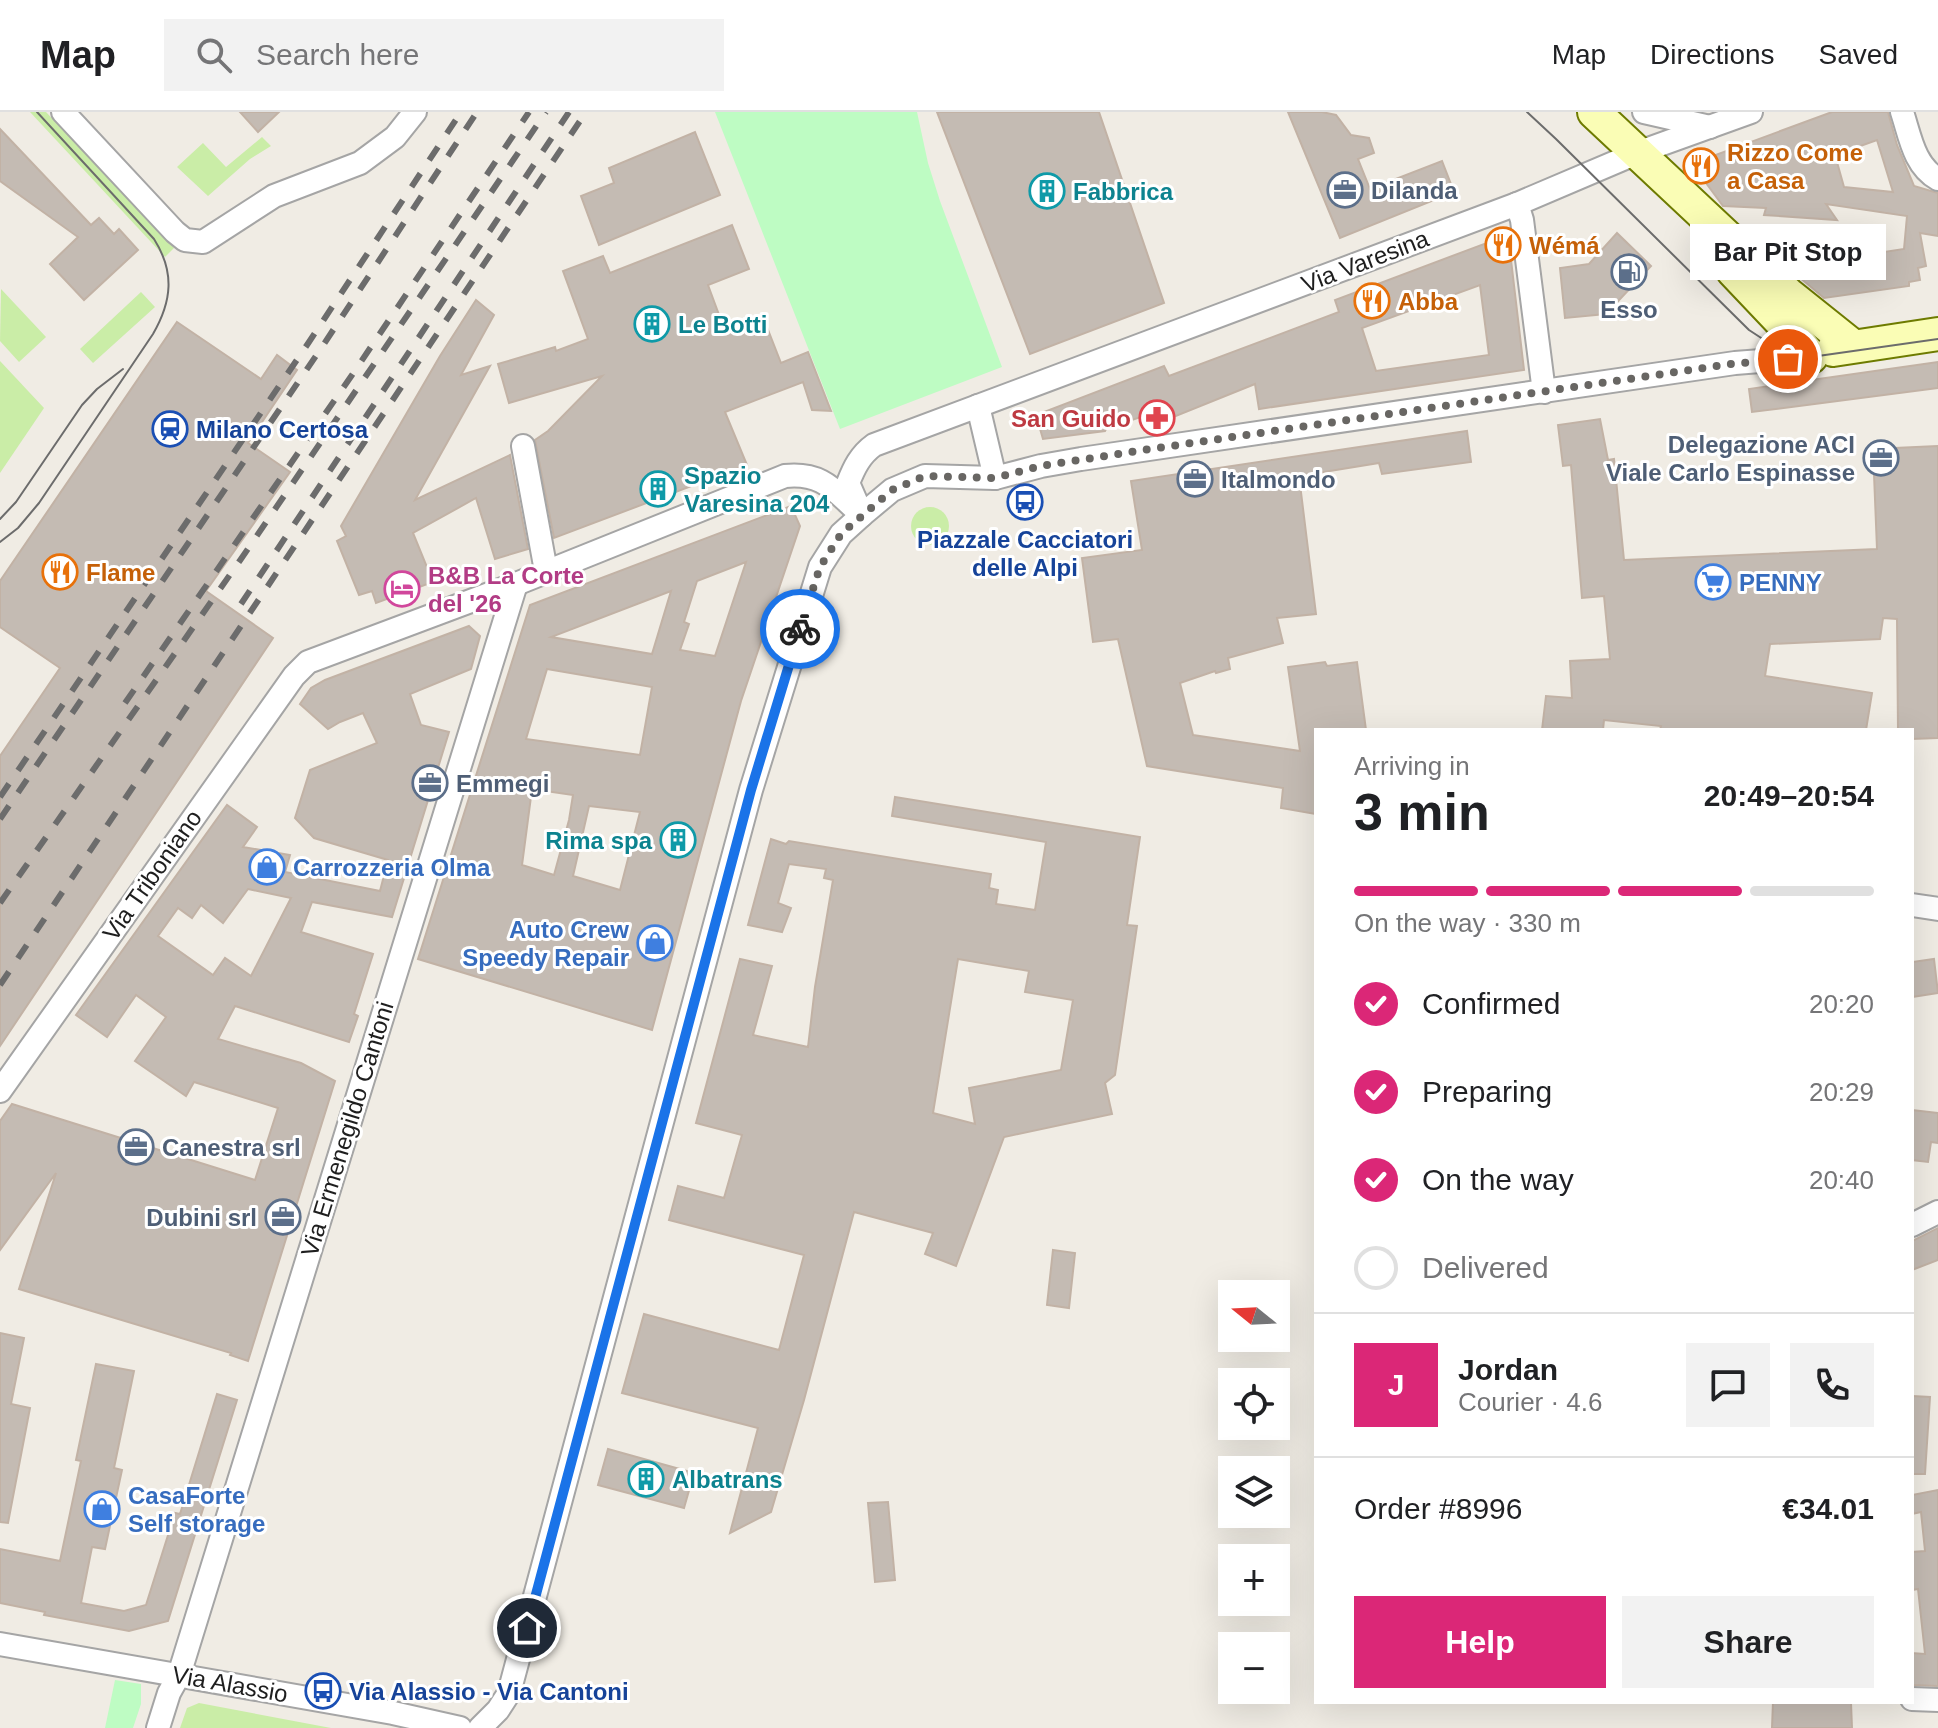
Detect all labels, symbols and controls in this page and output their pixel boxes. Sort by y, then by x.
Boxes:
search box [164,19,724,91]
icon: search [192,33,236,77]
text: Map [40,34,116,76]
text: Search here [256,38,419,71]
text: Map [1552,39,1606,70]
text: Directions [1650,39,1775,70]
text: Saved [1819,39,1898,70]
place label: Rizzo Come a Casa [1727,139,1863,194]
restaurant icon: Rizzo Come a Casa [1682,147,1720,185]
office icon: Dilanda [1326,171,1364,209]
building icon: Fabbrica [1028,172,1066,210]
place label: Dilanda [1371,177,1458,204]
place label: Fabbrica [1073,178,1174,205]
callout: Bar Pit Stop [1690,223,1886,279]
street label: Via Varesina [1298,224,1433,298]
restaurant icon: Wémá [1484,226,1522,264]
place label: Wémá [1529,232,1600,259]
text: Bar Pit Stop [1714,237,1862,267]
fuel station icon: Esso [1610,253,1648,291]
restaurant icon: Abba [1353,282,1391,320]
place label: Abba [1398,288,1459,315]
place label: Esso [1600,296,1658,323]
building icon: Le Botti [633,305,671,343]
place label: Le Botti [678,311,767,338]
pin [1754,325,1822,393]
icon: bag [1766,337,1810,381]
pharmacy icon: San Guido [1138,399,1176,437]
place label: San Guido [1011,405,1131,432]
station icon: Milano Certosa [151,410,189,448]
place label: Milano Certosa [196,416,369,443]
place label: Delegazione ACI Viale Carlo Espinasse [1606,431,1855,486]
office icon: Delegazione ACI Viale Carlo Espinasse [1862,439,1900,477]
office icon: Italmondo [1176,460,1214,498]
place label: Spazio Varesina 204 [684,462,830,517]
place label: Italmondo [1221,466,1336,493]
building icon: Spazio Varesina 204 [639,470,677,508]
bus stop icon: Piazzale Cacciatori delle Alpi [1006,483,1044,521]
place label: Piazzale Cacciatori delle Alpi [917,526,1133,581]
restaurant icon: Flame [41,553,79,591]
place label: Flame [86,559,155,586]
place label: B&B La Corte del '26 [428,562,584,617]
supermarket icon: PENNY [1694,563,1732,601]
place label: PENNY [1739,569,1822,596]
hotel icon: B&B La Corte del '26 [383,570,421,608]
courier [760,589,840,669]
icon: bike [778,607,822,651]
text: Arriving in [1354,751,1470,781]
office icon: Emmegi [411,764,449,802]
place label: Emmegi [456,770,549,797]
text: 20:49–20:54 [1704,779,1874,812]
text: 3 min [1354,783,1490,841]
street label: Via Triboniano [97,805,207,945]
building icon: Rima spa [659,821,697,859]
place label: Rima spa [545,827,653,854]
shop icon: Carrozzeria Olma [248,848,286,886]
place label: Carrozzeria Olma [293,854,491,881]
text: On the way · 330 m [1354,908,1581,938]
place label: Auto Crew Speedy Repair [462,916,629,971]
shop icon: Auto Crew Speedy Repair [636,924,674,962]
icon: check [1354,982,1398,1026]
text: Confirmed [1422,987,1560,1020]
text: 20:20 [1809,989,1874,1019]
street label: Via Ermenegildo Cantoni [295,998,399,1260]
icon: check [1354,1070,1398,1114]
text: Preparing [1422,1075,1552,1108]
text: 20:29 [1809,1077,1874,1107]
office icon: Canestra srl [117,1128,155,1166]
place label: Canestra srl [162,1134,301,1161]
icon: check [1354,1158,1398,1202]
text: On the way [1422,1163,1574,1196]
text: 20:40 [1809,1165,1874,1195]
office icon: Dubini srl [264,1198,302,1236]
place label: Dubini srl [146,1204,257,1231]
text: Delivered [1422,1251,1549,1284]
north arrow [1218,1280,1290,1352]
map controls [1218,1280,1290,1704]
button: chat [1686,1343,1770,1427]
button: phone [1790,1343,1874,1427]
text: Jordan [1458,1353,1558,1386]
button: locate [1218,1368,1290,1440]
text: J [1388,1368,1404,1401]
text: Courier · 4.6 [1458,1387,1603,1417]
button: layers [1218,1456,1290,1528]
building icon: Albatrans [627,1460,665,1498]
place label: Albatrans [672,1466,783,1493]
place label: CasaForte Self storage [128,1482,265,1537]
shop icon: CasaForte Self storage [83,1490,121,1528]
text: Order #8996 [1354,1492,1522,1525]
text: €34.01 [1782,1492,1874,1525]
button: + [1218,1544,1290,1616]
pin [493,1594,561,1662]
button: Help [1354,1596,1606,1688]
button: Share [1622,1596,1874,1688]
icon: home [505,1606,549,1650]
button: − [1218,1632,1290,1704]
street label: Via Alassio [170,1661,290,1707]
bus stop icon: Via Alassio - Via Cantoni [304,1672,342,1710]
place label: Via Alassio - Via Cantoni [349,1678,629,1705]

